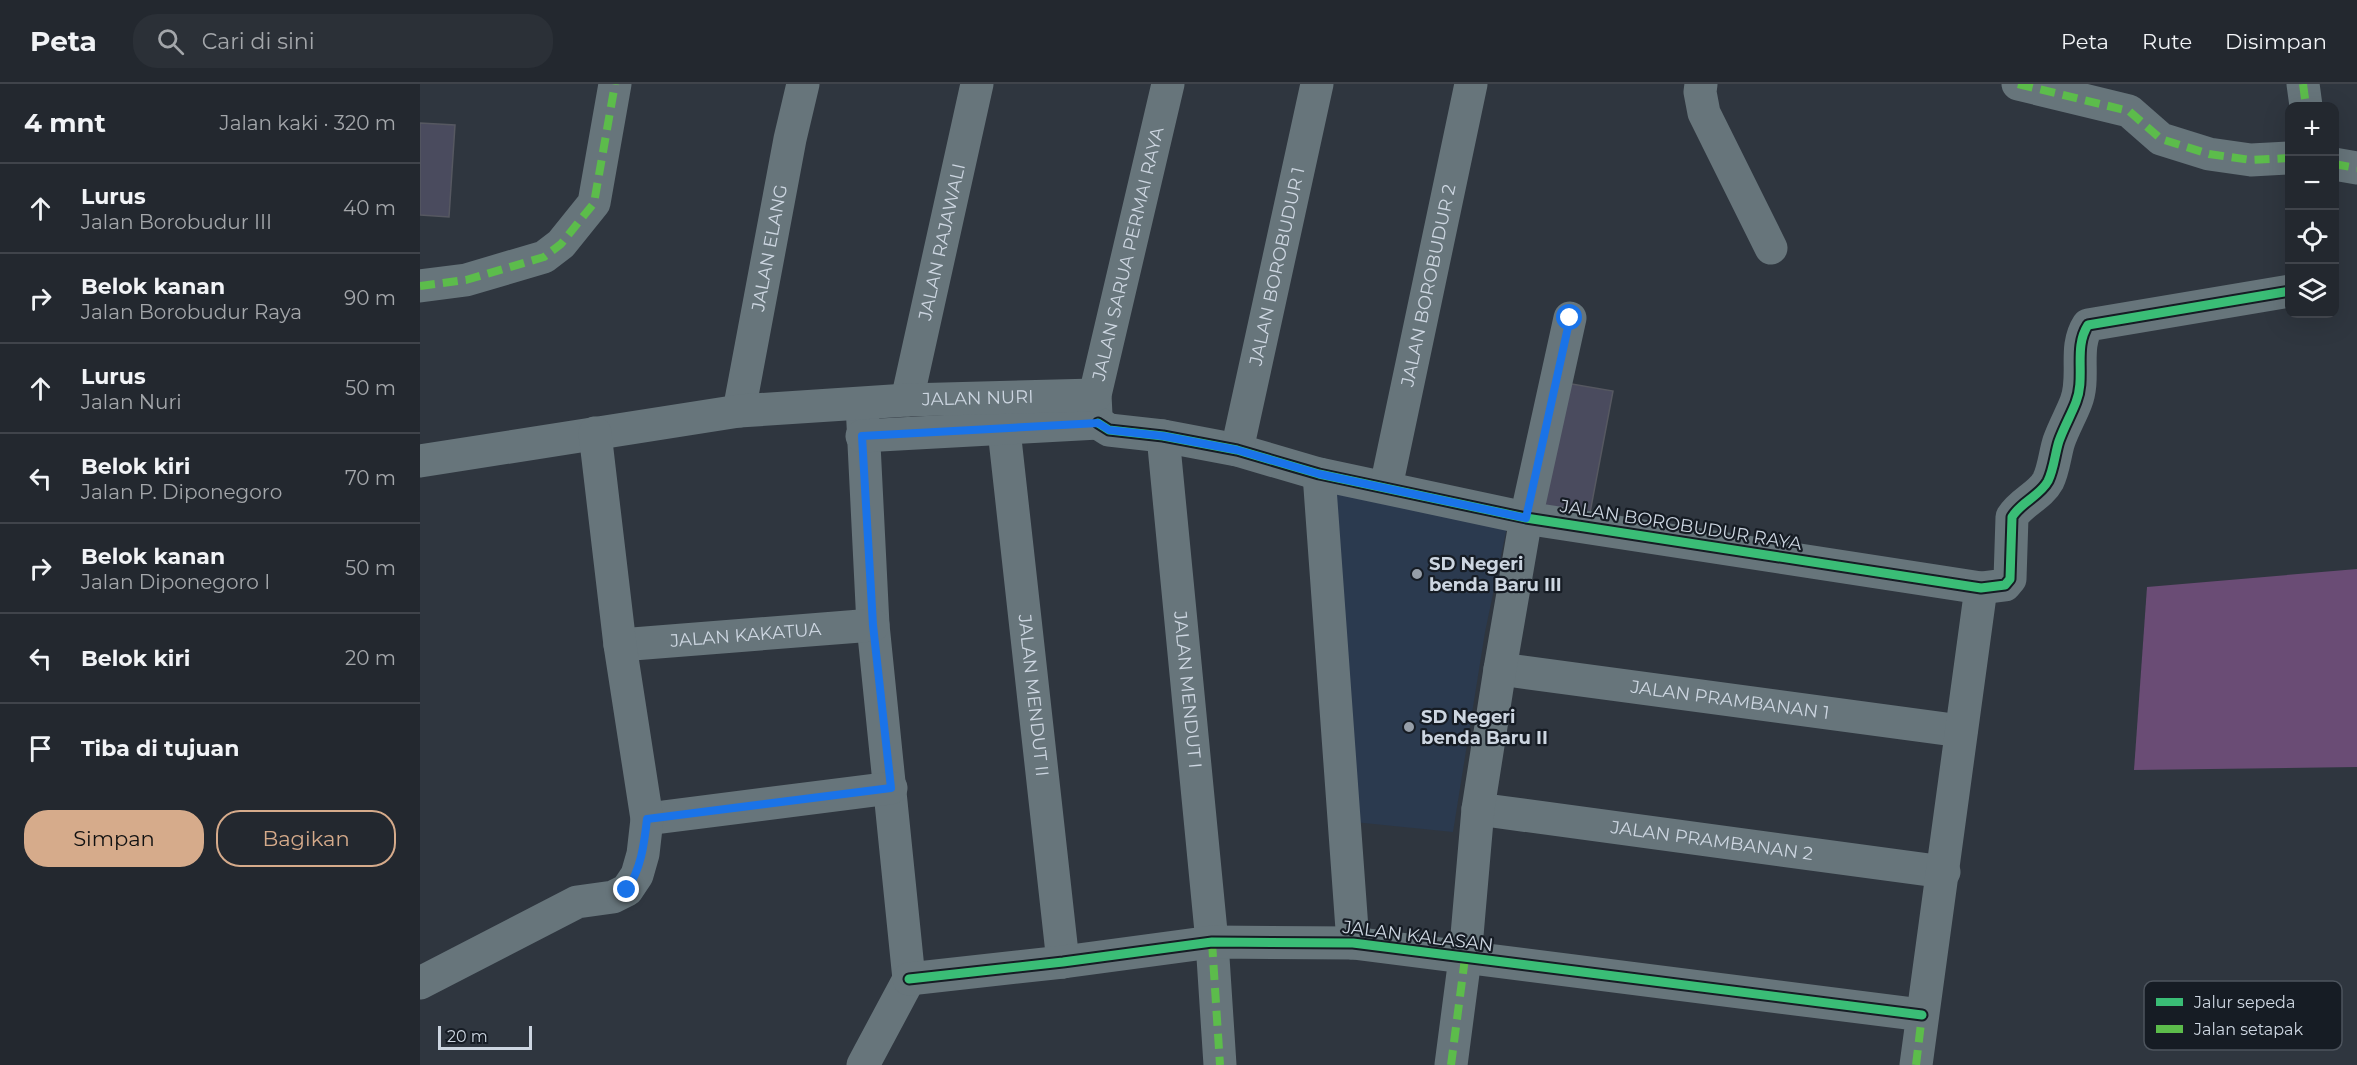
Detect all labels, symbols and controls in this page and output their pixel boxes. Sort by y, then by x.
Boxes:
search box [133,14,553,68]
text: Peta [30,24,97,58]
icon: search [154,25,187,58]
text: Cari di sini [202,28,315,55]
text: Peta [2061,29,2109,54]
text: Rute [2142,29,2192,54]
text: Disimpan [2225,29,2327,54]
map controls [2285,102,2339,318]
button: + [2285,102,2339,156]
text: 4 mnt [24,107,106,139]
text: Jalan kaki · 320 m [220,111,396,135]
street label: JALAN SARUA PERMAI RAYA [1088,125,1169,384]
button: − [2285,156,2339,210]
street label: JALAN RAJAWALI [914,161,970,323]
street label: JALAN BOROBUDUR 1 [1245,165,1310,369]
street label: JALAN BOROBUDUR 2 [1396,182,1461,390]
text: Lurus [81,183,146,210]
street label: JALAN ELANG [747,183,792,314]
icon: ahead [24,192,57,225]
text: 40 m [343,196,396,220]
text: Jalan Borobudur III [81,210,272,234]
button: locate [2285,210,2339,264]
button: layers [2285,264,2339,318]
text: Belok kanan [81,273,225,300]
icon: right [24,282,57,315]
text: 90 m [344,286,396,310]
text: Jalan Borobudur Raya [81,300,302,324]
route start [1556,304,1582,330]
text: Lurus [81,363,146,390]
icon: ahead [24,372,57,405]
text: 50 m [345,376,396,400]
street label: JALAN NURI [921,386,1034,411]
text: Jalan Nuri [81,390,182,414]
text: Belok kiri [81,453,190,480]
icon: left [24,462,57,495]
text: 70 m [345,466,396,490]
text: Jalan P. Diponegoro [81,480,282,504]
street label: JALAN BOROBUDUR RAYA [1558,495,1804,555]
text: Belok kanan [81,543,225,570]
icon: right [24,552,57,585]
place label: SD Negeri benda Baru III [1429,553,1562,596]
text: 50 m [345,556,396,580]
marker: SD Negeri benda Baru III [1410,567,1424,581]
text: Jalan Diponegoro I [81,570,270,594]
street label: JALAN MENDUT I [1169,609,1206,769]
street label: JALAN MENDUT II [1013,612,1053,778]
street label: JALAN KAKATUA [668,618,822,652]
icon: left [24,642,57,675]
text: Belok kiri [81,645,190,672]
text: 20 m [345,646,396,670]
street label: JALAN PRAMBANAN 1 [1628,676,1831,724]
place label: SD Negeri benda Baru II [1421,706,1548,749]
marker: SD Negeri benda Baru II [1402,720,1416,734]
icon: arrive [24,732,57,765]
text: Tiba di tujuan [81,735,239,762]
button: Simpan [24,810,204,867]
button: Bagikan [216,810,396,867]
street label: JALAN PRAMBANAN 2 [1608,816,1814,865]
route end [613,876,639,902]
street label: JALAN KALASAN [1340,916,1495,956]
legend [2144,981,2342,1050]
text: Jalur sepeda [2193,993,2295,1012]
text: Jalan setapak [2193,1020,2304,1039]
scale bar [438,1023,532,1050]
text: 20 m [447,1027,488,1046]

